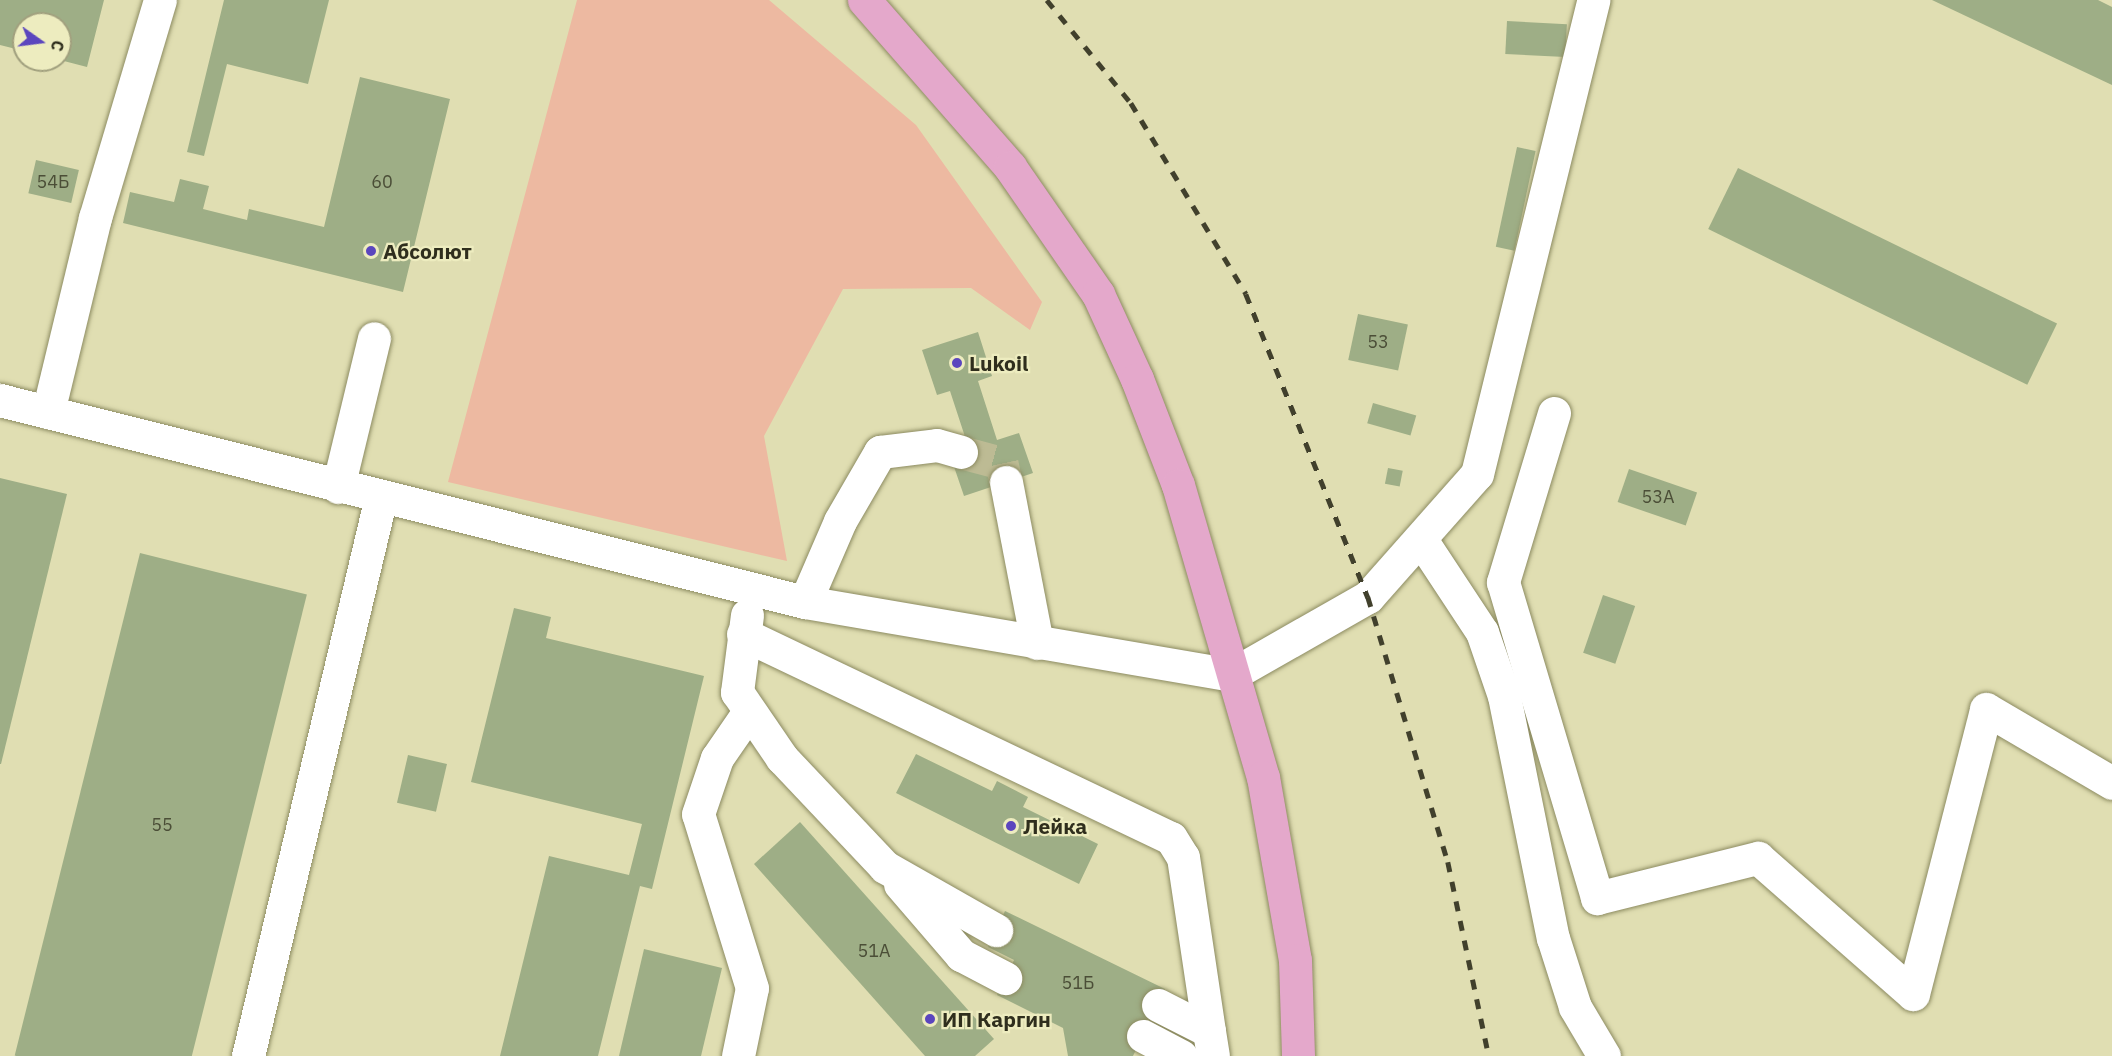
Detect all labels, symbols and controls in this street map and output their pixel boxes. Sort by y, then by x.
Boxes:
north arrow [12,12,72,72]
text: С [47,38,68,53]
house number: 54Б [36,171,70,193]
house number: 60 [371,171,393,193]
place label: Абсолют [383,238,472,264]
marker: Абсолют [364,244,378,258]
house number: 53 [1367,331,1389,353]
place label: Lukoil [969,350,1028,376]
marker: Lukoil [950,356,964,370]
house number: 53А [1641,486,1675,508]
place label: Лейка [1023,813,1087,839]
house number: 55 [151,814,173,836]
marker: Лейка [1004,819,1018,833]
house number: 51А [857,940,891,962]
house number: 51Б [1061,972,1095,994]
place label: ИП Каргин [942,1006,1051,1032]
marker: ИП Каргин [923,1012,937,1026]

